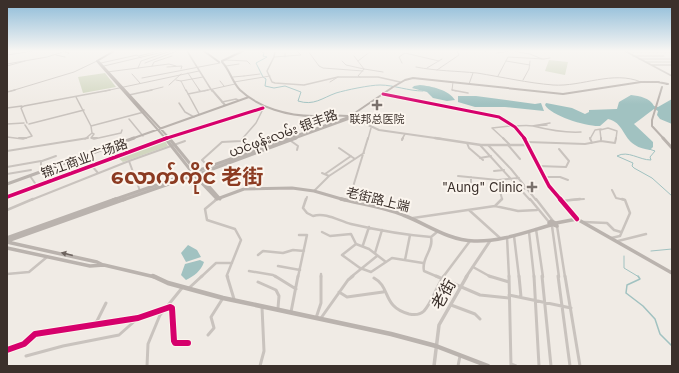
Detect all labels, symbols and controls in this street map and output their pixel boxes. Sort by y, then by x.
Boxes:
marker: 联邦总医院 [371,99,383,111]
street label: ယင်ဖုန်းလမ်း 银丰路 [227,106,340,163]
place label: 联邦总医院 [350,112,405,126]
street label: 锦江商业广场路 [39,135,129,181]
district label: လောက်ကိုင် 老街 [111,161,263,194]
place label: "Aung" Clinic [442,179,523,195]
marker: "Aung" Clinic [526,181,538,193]
street label: 老街路上端 [345,183,411,215]
one-way arrow [61,251,73,257]
street label: 老街 [426,275,460,313]

